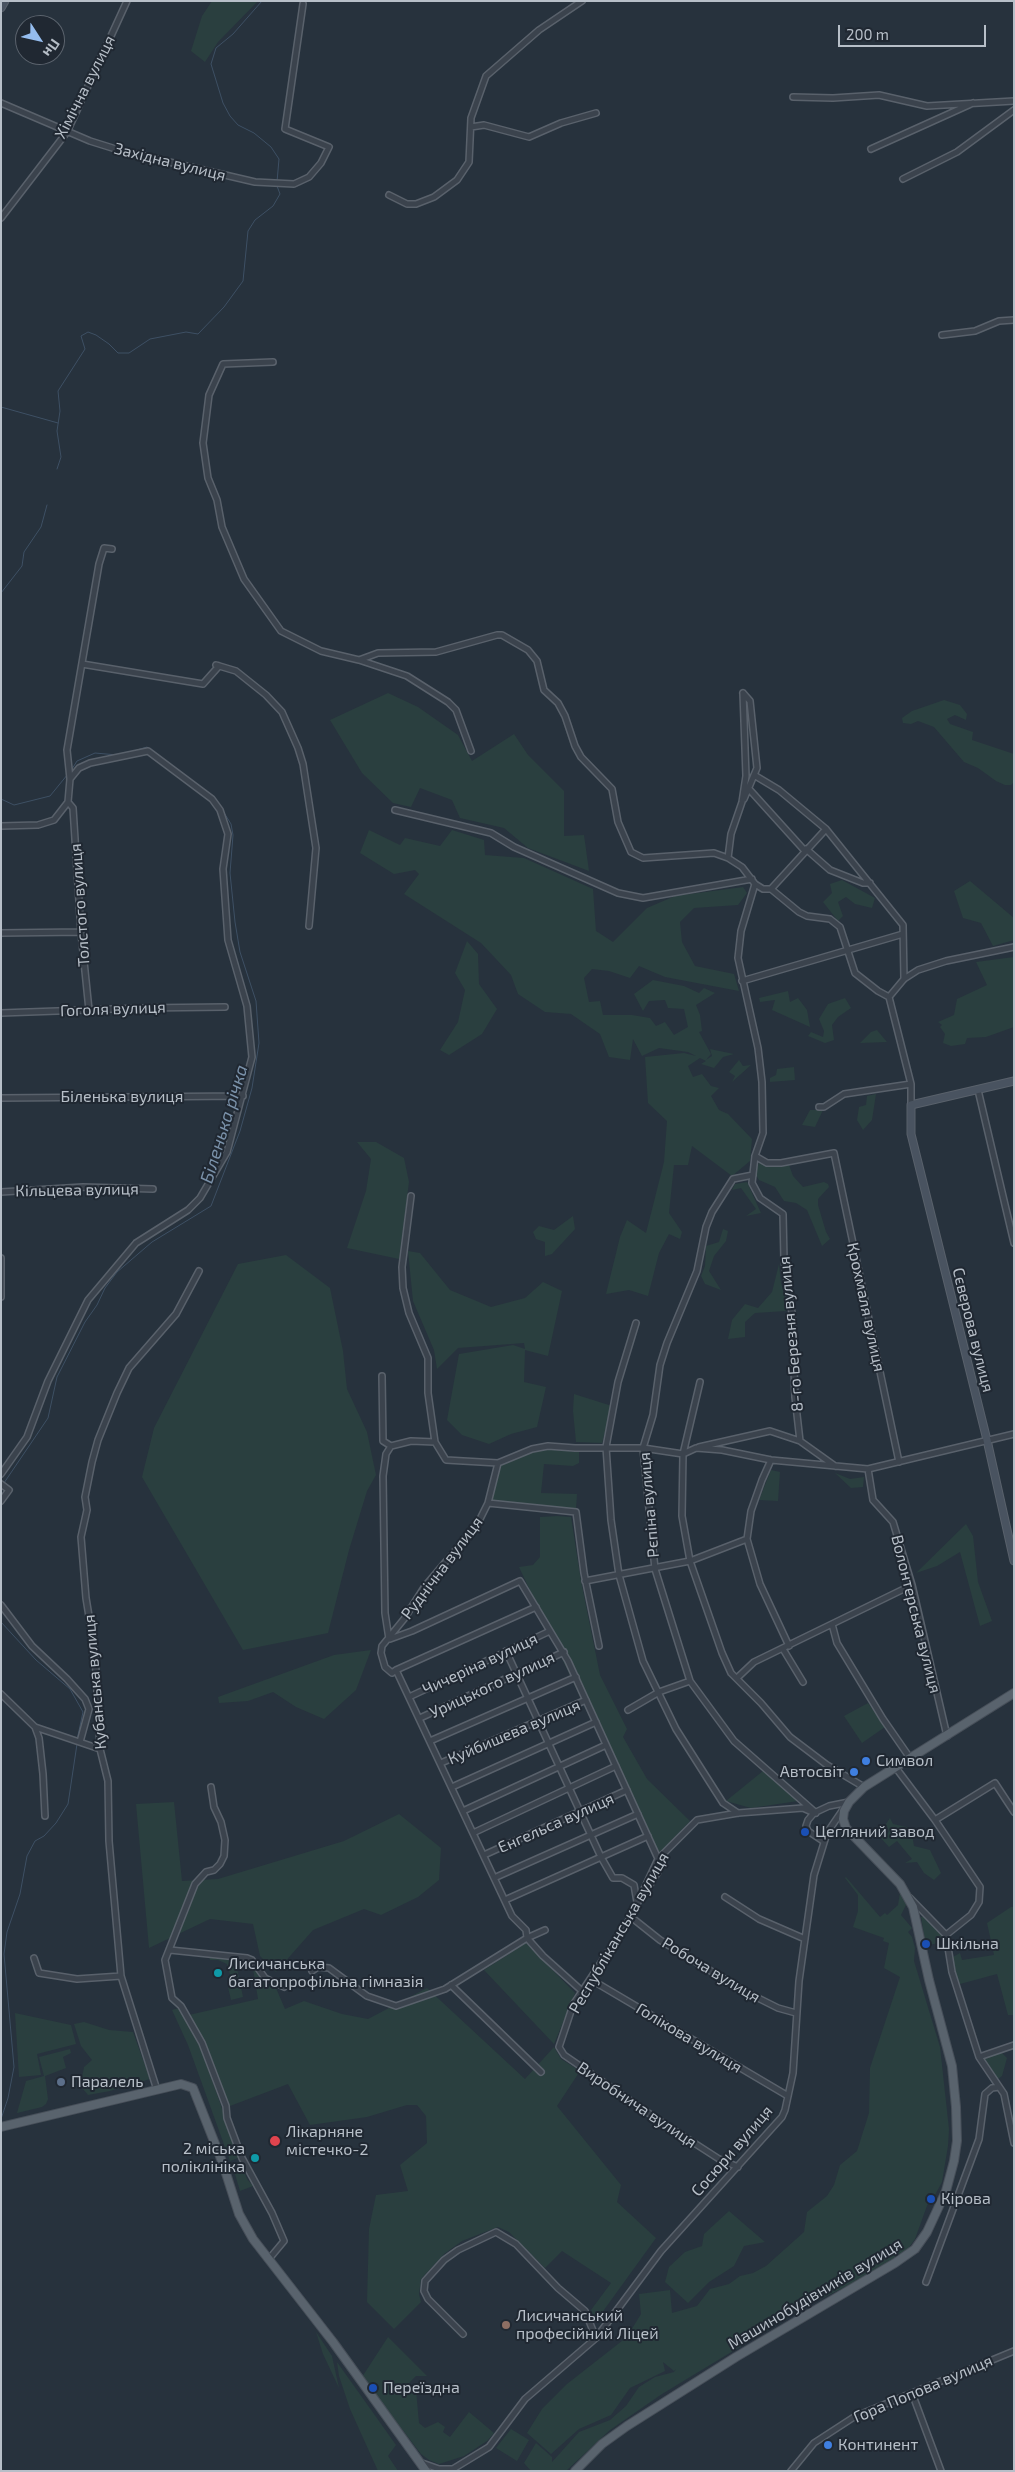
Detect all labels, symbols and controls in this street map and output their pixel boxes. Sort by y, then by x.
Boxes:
north arrow [15,15,65,65]
scale bar [840,15,988,47]
text: 200 m [846,25,889,43]
street label: Хімічна вулиця [51,32,119,142]
text: Пн [40,36,64,61]
street label: Західна вулиця [112,139,228,185]
street label: Толстого вулиця [66,843,94,967]
street label: Гоголя вулиця [60,998,166,1020]
water label: Біленька річка [196,1062,252,1186]
street label: Біленька вулиця [60,1087,184,1107]
street label: Кільцева вулиця [15,1179,139,1201]
street label: Крохмаля вулиця [843,1241,889,1373]
street label: 8-го Березня вулиця [775,1256,807,1412]
street label: Сєверова вулиця [948,1266,998,1394]
street label: Рєпіна вулиця [635,1452,663,1558]
street label: Руднічна вулиця [397,1513,487,1623]
street label: Волонтерська вулиця [887,1533,945,1695]
street label: Кубанська вулиця [80,1614,110,1750]
street label: Чичеріна вулиця [419,1629,541,1699]
street label: Урицького вулиця [426,1648,558,1722]
street label: Куйбишева вулиця [445,1695,583,1769]
place label: Символ [876,1751,933,1771]
marker: Символ [860,1755,872,1767]
place label: Автосвіт [780,1762,844,1782]
marker: Автосвіт [848,1766,860,1778]
street label: Енгельса вулиця [495,1789,617,1857]
place label: Цегляний завод [815,1822,934,1842]
marker: Цегляний завод [799,1826,811,1838]
street label: Республіканська вулиця [565,1849,673,2017]
street label: Робоча вулиця [658,1933,764,2007]
place label: Шкільна [936,1934,999,1954]
marker: Шкільна [920,1938,932,1950]
place label: Лисичанська багатопрофільна гімназія [228,1954,423,1992]
marker: Лисичанська багатопрофільна гімназія [212,1967,224,1979]
street label: Голікова вулиця [633,1999,745,2077]
street label: Виробнича вулиця [574,2058,700,2152]
place label: Паралель [71,2072,144,2092]
marker: Паралель [55,2076,67,2088]
street label: Сосюри вулиця [687,2102,777,2200]
place label: Лікарняне містечко-2 [286,2122,369,2160]
marker: Лікарняне містечко-2 [268,2134,282,2148]
place label: 2 міська поліклініка [161,2139,245,2177]
marker: 2 міська поліклініка [249,2152,261,2164]
place label: Кірова [941,2189,991,2209]
marker: Кірова [925,2193,937,2205]
street label: Машинобудівників вулиця [724,2234,906,2354]
place label: Лисичанський професійний Ліцей [516,2306,659,2344]
marker: Лисичанський професійний Ліцей [500,2319,512,2331]
street label: Гора Попова вулиця [850,2351,996,2427]
place label: Переїздна [383,2378,460,2398]
marker: Переїздна [367,2382,379,2394]
place label: Континент [838,2435,918,2455]
marker: Континент [822,2439,834,2451]

